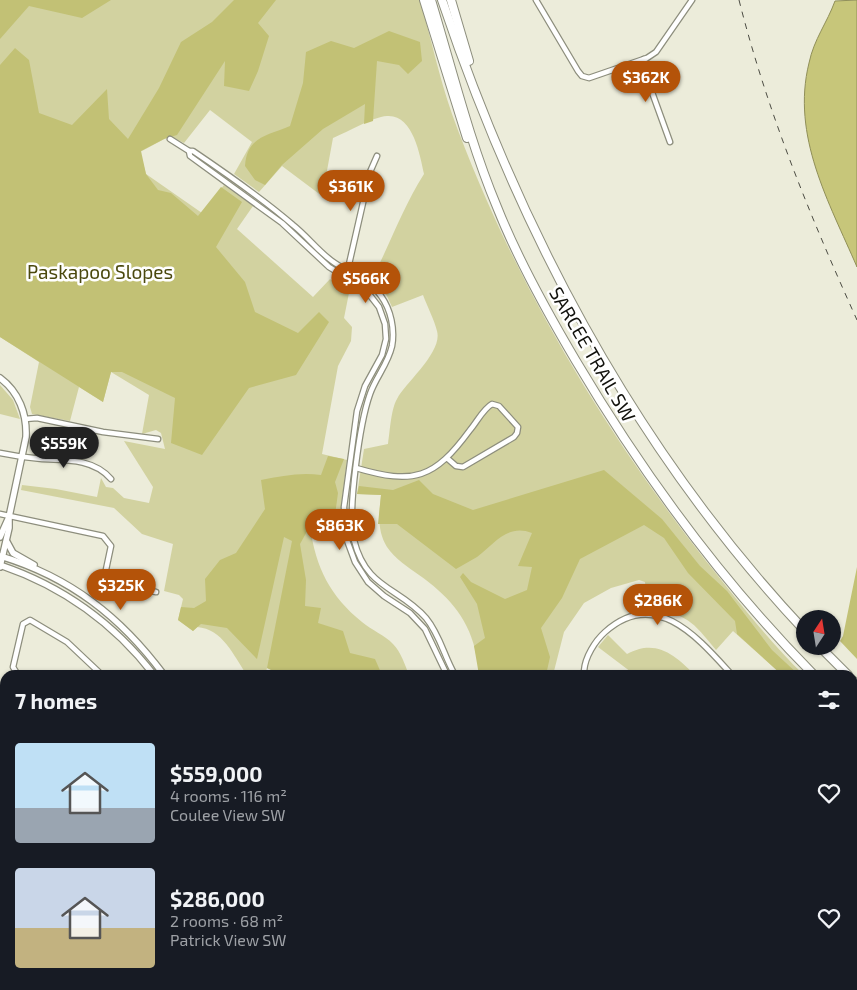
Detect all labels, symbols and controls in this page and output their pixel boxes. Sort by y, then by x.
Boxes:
pin: $362K [611,61,681,103]
text: $362K [622,67,670,86]
pin: $361K [316,170,386,212]
text: $361K [329,176,373,195]
park label: Paskapoo Slopes [27,260,173,283]
pin: $566K [331,262,401,304]
text: $566K [342,268,390,287]
street label: SARCEE TRAIL SW [545,282,641,426]
pin: $559K [29,426,99,469]
text: $559K [41,433,87,452]
pin: $863K [305,508,375,551]
text: $863K [316,515,364,534]
pin: $325K [86,568,156,611]
text: $325K [98,575,144,594]
pin: $286K [623,584,693,626]
text: $286K [634,590,682,609]
north arrow [796,610,841,655]
map controls [796,610,841,655]
icon: filters [815,686,843,714]
text: 7 homes [15,688,97,713]
text: $559,000 [170,761,263,786]
icon: home [55,763,115,823]
icon: heart [815,779,843,807]
text: 4 rooms · 116 m² [170,786,287,805]
text: Coulee View SW [170,805,285,824]
text: $286,000 [170,886,265,911]
icon: home [55,888,115,948]
icon: heart [815,904,843,932]
text: 2 rooms · 68 m² [170,911,283,930]
text: Patrick View SW [170,930,287,949]

